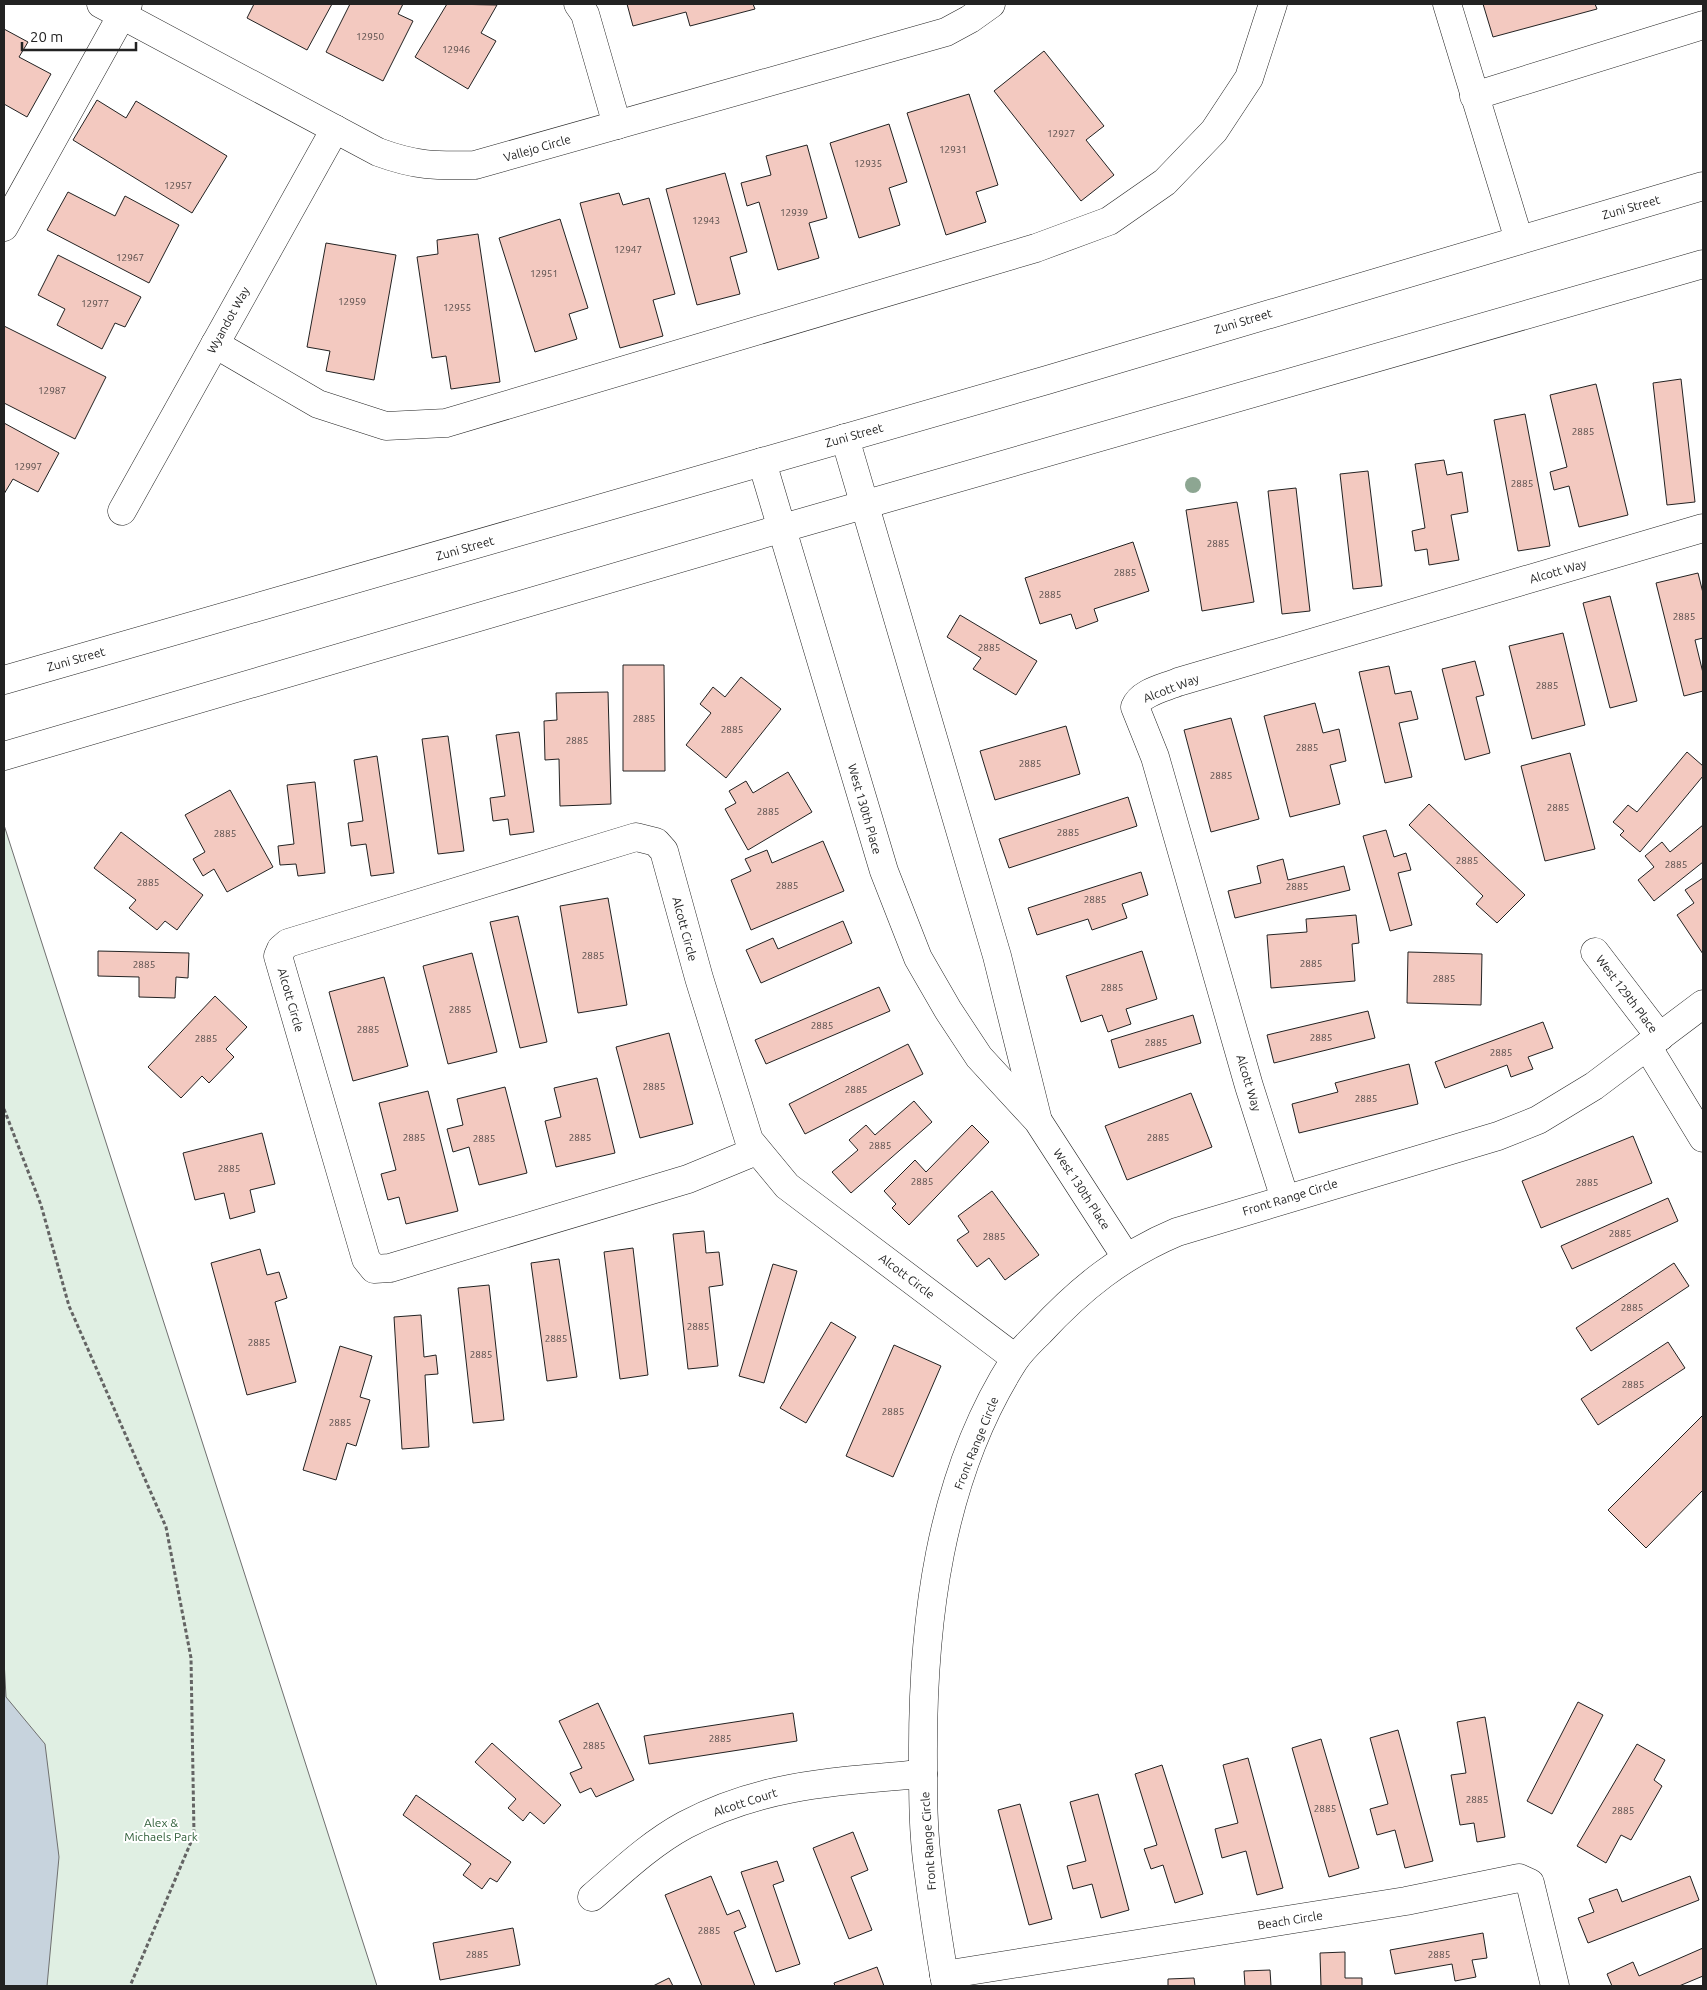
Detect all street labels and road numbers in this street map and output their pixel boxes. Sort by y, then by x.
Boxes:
street label: Vallejo Circle [502,132,572,164]
street label: Zuni Street [1601,192,1662,221]
street label: Wyandot Way [204,284,252,356]
street label: Zuni Street [1213,306,1274,336]
street label: Zuni Street [824,420,885,449]
street label: Zuni Street [435,533,496,562]
street label: Alcott Way [1528,557,1588,585]
street label: Zuni Street [46,644,107,673]
street label: Alcott Way [1141,671,1201,705]
street label: West 130th Place [846,762,884,856]
street label: Alcott Circle [670,896,700,962]
street label: West 129th Place [1594,953,1660,1035]
street label: Alcott Circle [276,967,306,1033]
street label: Alcott Way [1234,1053,1264,1113]
street label: West 130th Place [1051,1146,1113,1232]
street label: Front Range Circle [1241,1176,1339,1218]
street label: Alcott Circle [877,1251,937,1301]
street label: Front Range Circle [951,1395,1001,1491]
street label: Alcott Court [712,1786,779,1818]
street label: Front Range Circle [918,1791,938,1891]
street label: Beach Circle [1257,1908,1323,1932]

